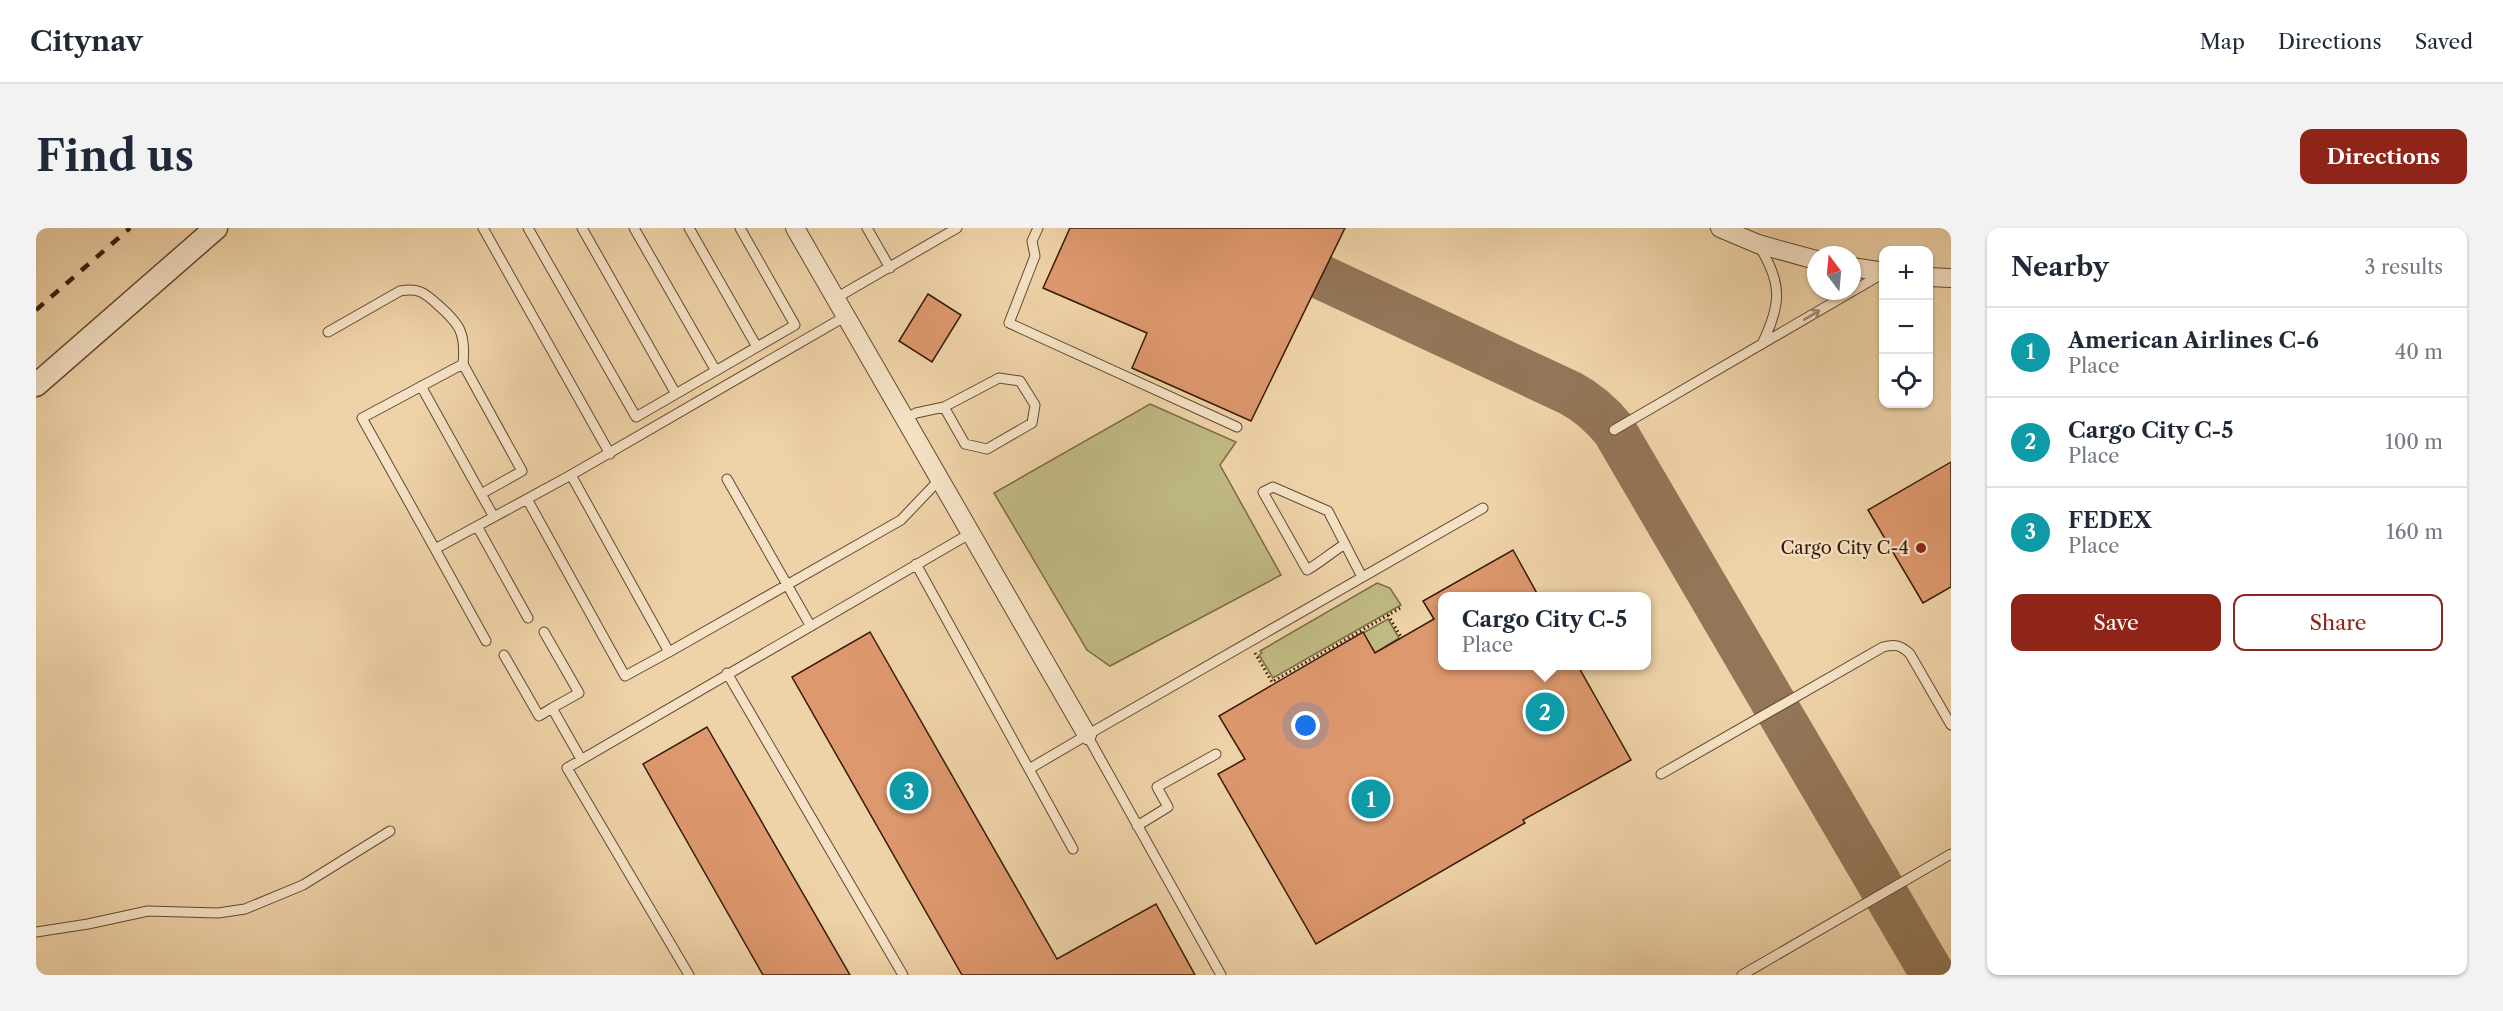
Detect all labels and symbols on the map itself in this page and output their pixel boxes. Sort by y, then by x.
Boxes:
north arrow [1807,246,1861,300]
one-way arrow [1803,308,1820,320]
place label: Cargo City C-4 [1780,537,1909,559]
marker: Cargo City C-4 [1914,541,1928,555]
pin: 2 [1526,690,1564,734]
your location [1291,711,1320,740]
pin: 3 [890,768,928,814]
pin: 1 [1352,776,1390,822]

